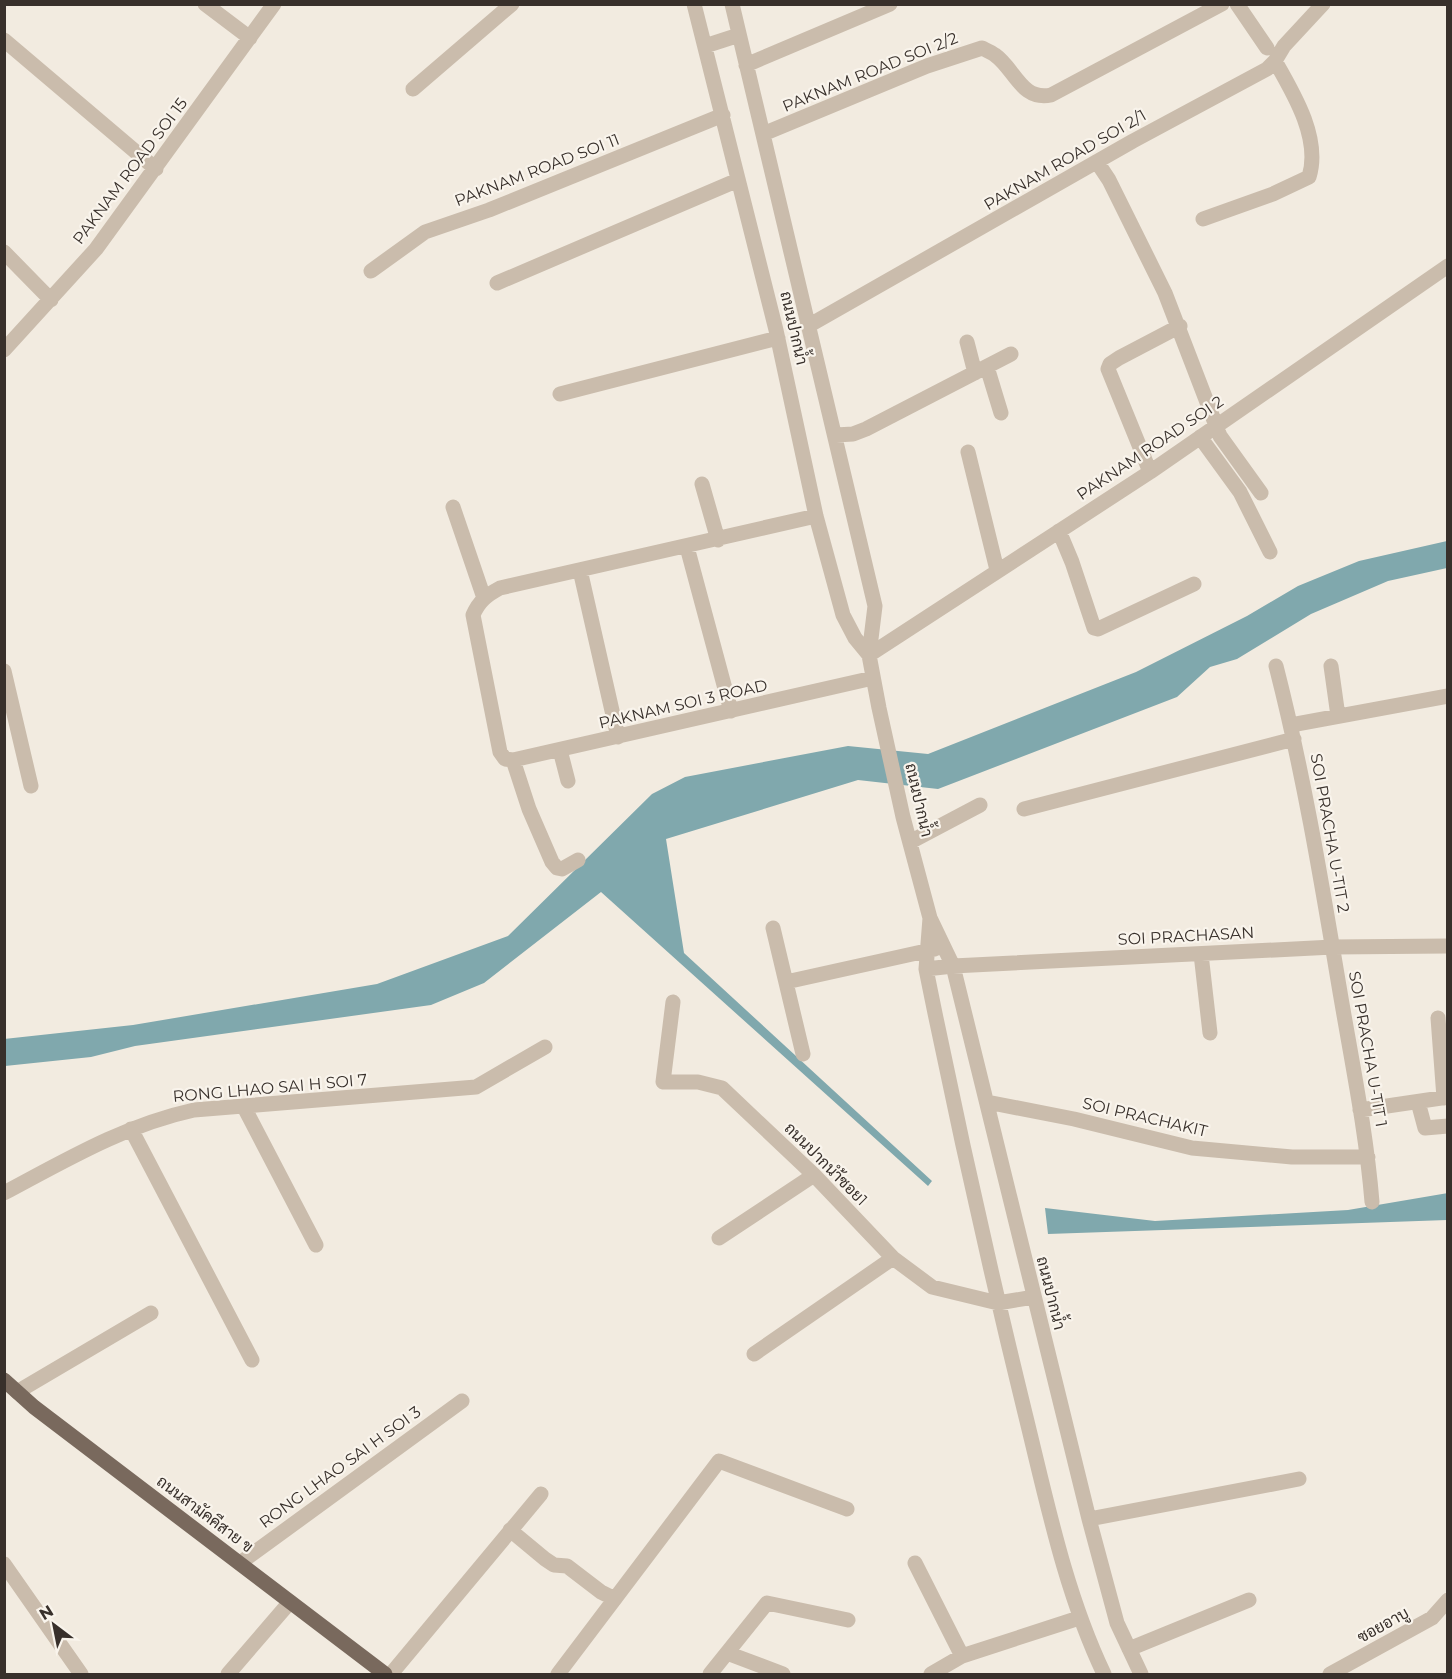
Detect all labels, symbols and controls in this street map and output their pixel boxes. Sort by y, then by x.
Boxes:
street label: PAKNAM ROAD SOI 2/2 [780,28,960,116]
street label: PAKNAM ROAD SOI 15 [69,94,191,248]
street label: PAKNAM ROAD SOI 2/1 [980,106,1150,214]
street label: PAKNAM ROAD SOI 11 [452,130,622,210]
street label: ถนนปากน้ำ [776,288,817,367]
street label: PAKNAM ROAD SOI 2 [1073,392,1227,504]
street label: PAKNAM SOI 3 ROAD [597,675,769,733]
street label: SOI PRACHA U-TIT 2 [1307,752,1353,914]
street label: ถนนปากน้ำ [901,760,942,839]
street label: SOI PRACHASAN [1117,923,1255,949]
street label: SOI PRACHA U-TIT 1 [1345,970,1391,1128]
street label: RONG LHAO SAI H SOI 7 [172,1070,368,1106]
street label: SOI PRACHAKIT [1081,1093,1210,1141]
street label: ถนนปากนำ้ซอย1 [781,1118,872,1209]
street label: ถนนปากน้ำ [1033,1253,1074,1332]
street label: RONG LHAO SAI H SOI 3 [256,1402,424,1532]
street label: ถนนสามัคคีสาย ข [153,1470,258,1556]
north arrow [24,1595,84,1655]
text: N [36,1601,57,1624]
street label: ซอยอาบู [1354,1603,1413,1649]

